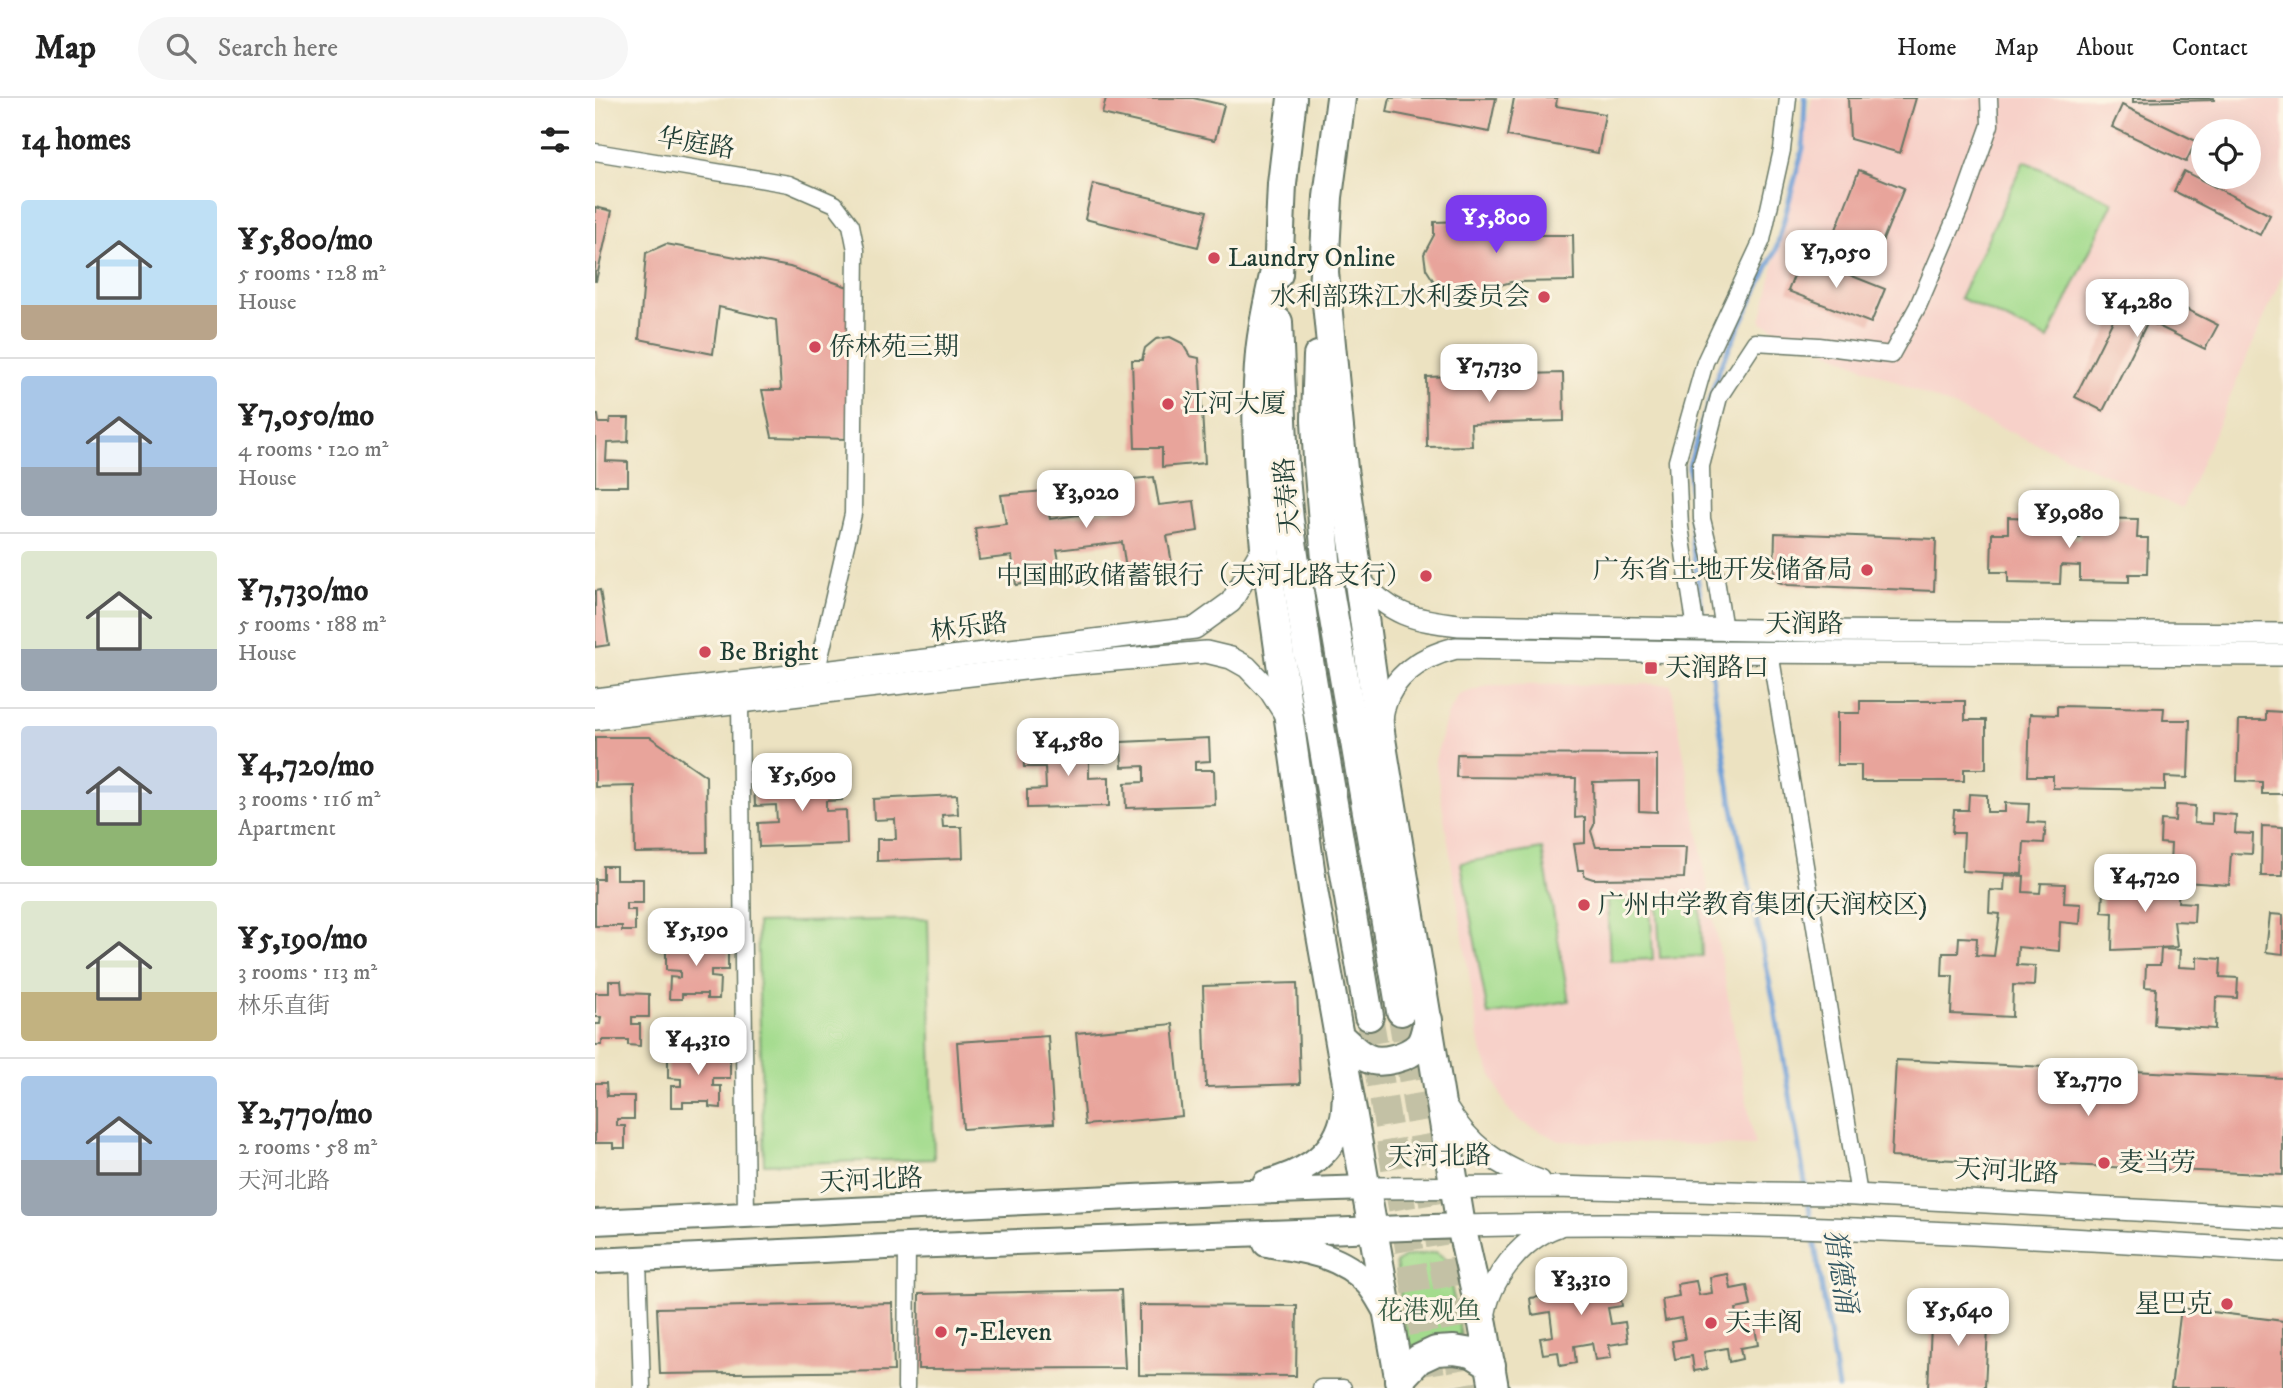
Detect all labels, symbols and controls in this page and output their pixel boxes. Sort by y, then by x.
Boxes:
search box [138,17,628,80]
text: Map [35,28,96,69]
icon: search [162,29,200,67]
text: Search here [218,32,338,65]
text: Home [1897,33,1956,63]
text: Map [1994,33,2039,63]
text: About [2077,33,2134,63]
text: Contact [2172,33,2248,63]
map controls [2191,119,2261,189]
button: locate [2191,119,2261,189]
icon: filters [536,121,574,159]
text: 14 homes [21,122,131,159]
street label: 华庭路 [655,122,737,166]
pin: ¥5,800 [1439,195,1553,255]
text: ¥5,800 [1462,203,1530,232]
text: ¥5,800/mo [238,222,373,259]
icon: home [77,228,161,312]
pin: ¥7,050 [1779,230,1893,290]
text: ¥7,050 [1801,238,1871,267]
place label: Laundry Online [1228,242,1395,275]
marker: Laundry Online [1206,250,1222,266]
text: 5 rooms · 128 m² [238,259,386,288]
pin: ¥4,280 [2080,280,2194,339]
place label: 水利部珠江水利委员会 [1270,281,1530,314]
text: ¥4,280 [2102,287,2172,316]
text: House [238,288,296,317]
marker: 水利部珠江水利委员会 [1536,289,1552,305]
place label: 侨林苑三期 [829,331,959,364]
marker: 侨林苑三期 [807,339,823,355]
pin: ¥7,730 [1432,344,1546,404]
text: ¥7,730 [1456,352,1522,381]
place label: 江河大厦 [1182,388,1286,421]
marker: 江河大厦 [1160,396,1176,412]
text: ¥7,050/mo [238,398,374,435]
icon: home [77,404,161,488]
text: 4 rooms · 120 m² [238,435,389,464]
street label: 天寿路 [1268,456,1308,536]
text: House [238,464,296,493]
pin: ¥3,020 [1029,470,1143,530]
text: ¥3,020 [1053,478,1119,507]
pin: ¥9,080 [2012,490,2126,550]
text: ¥9,080 [2034,498,2104,527]
place label: 广东省土地开发储备局 [1593,554,1853,587]
place label: 中国邮政储蓄银行（天河北路支行） [996,560,1412,593]
marker: 广东省土地开发储备局 [1859,562,1875,578]
marker: 中国邮政储蓄银行（天河北路支行） [1418,568,1434,584]
text: ¥7,730/mo [238,573,368,610]
icon: home [77,579,161,663]
street label: 林乐路 [928,607,1010,649]
street label: 天润路 [1765,608,1843,641]
text: 5 rooms · 188 m² [238,610,386,639]
place label: Be Bright [719,636,819,669]
text: House [238,639,296,668]
marker: Be Bright [697,644,713,660]
place label: 天润路口 [1665,652,1769,685]
marker: 天润路口 [1643,660,1659,676]
pin: ¥4,580 [1011,718,1125,778]
text: ¥4,580 [1033,726,1103,755]
text: ¥4,720/mo [238,748,374,785]
icon: home [77,754,161,838]
pin: ¥5,690 [745,754,859,813]
text: ¥5,690 [768,761,836,790]
text: 3 rooms · 116 m² [238,785,381,814]
text: Apartment [238,814,336,843]
pin: ¥4,720 [2088,854,2202,914]
text: ¥4,720 [2110,862,2180,891]
place label: 广州中学教育集团(天润校区) [1598,889,1927,922]
marker: 广州中学教育集团(天润校区) [1576,897,1592,913]
pin: ¥5,190 [639,908,753,968]
text: ¥5,190 [664,916,728,945]
text: ¥5,190/mo [238,921,367,958]
icon: home [77,929,161,1013]
text: 3 rooms · 113 m² [238,958,377,987]
text: 林乐直街 [238,992,330,1021]
pin: ¥4,310 [641,1018,755,1077]
text: ¥4,310 [666,1025,730,1054]
pin: ¥2,770 [2031,1058,2145,1118]
text: ¥2,770 [2054,1066,2122,1095]
text: ¥2,770/mo [238,1096,372,1133]
icon: home [77,1104,161,1188]
text: 2 rooms · 58 m² [238,1133,377,1162]
street label: 天河北路 [1387,1140,1491,1174]
place label: 麦当劳 [2118,1147,2196,1180]
street label: 天河北路 [1954,1153,2060,1191]
marker: 麦当劳 [2096,1155,2112,1171]
street label: 天河北路 [818,1162,924,1200]
text: 天河北路 [238,1167,330,1196]
water label: 猎德涌 [1816,1227,1864,1318]
pin: ¥3,310 [1524,1258,1638,1317]
text: ¥3,310 [1551,1265,1611,1294]
pin: ¥5,640 [1901,1288,2015,1348]
place label: 星巴克 [2135,1288,2213,1321]
park label: 花港观鱼 [1377,1295,1481,1328]
text: ¥5,640 [1923,1296,1993,1325]
marker: 星巴克 [2219,1296,2235,1312]
place label: 天丰阁 [1725,1307,1803,1340]
marker: 天丰阁 [1703,1315,1719,1331]
place label: 7-Eleven [955,1316,1052,1349]
marker: 7-Eleven [933,1324,949,1340]

